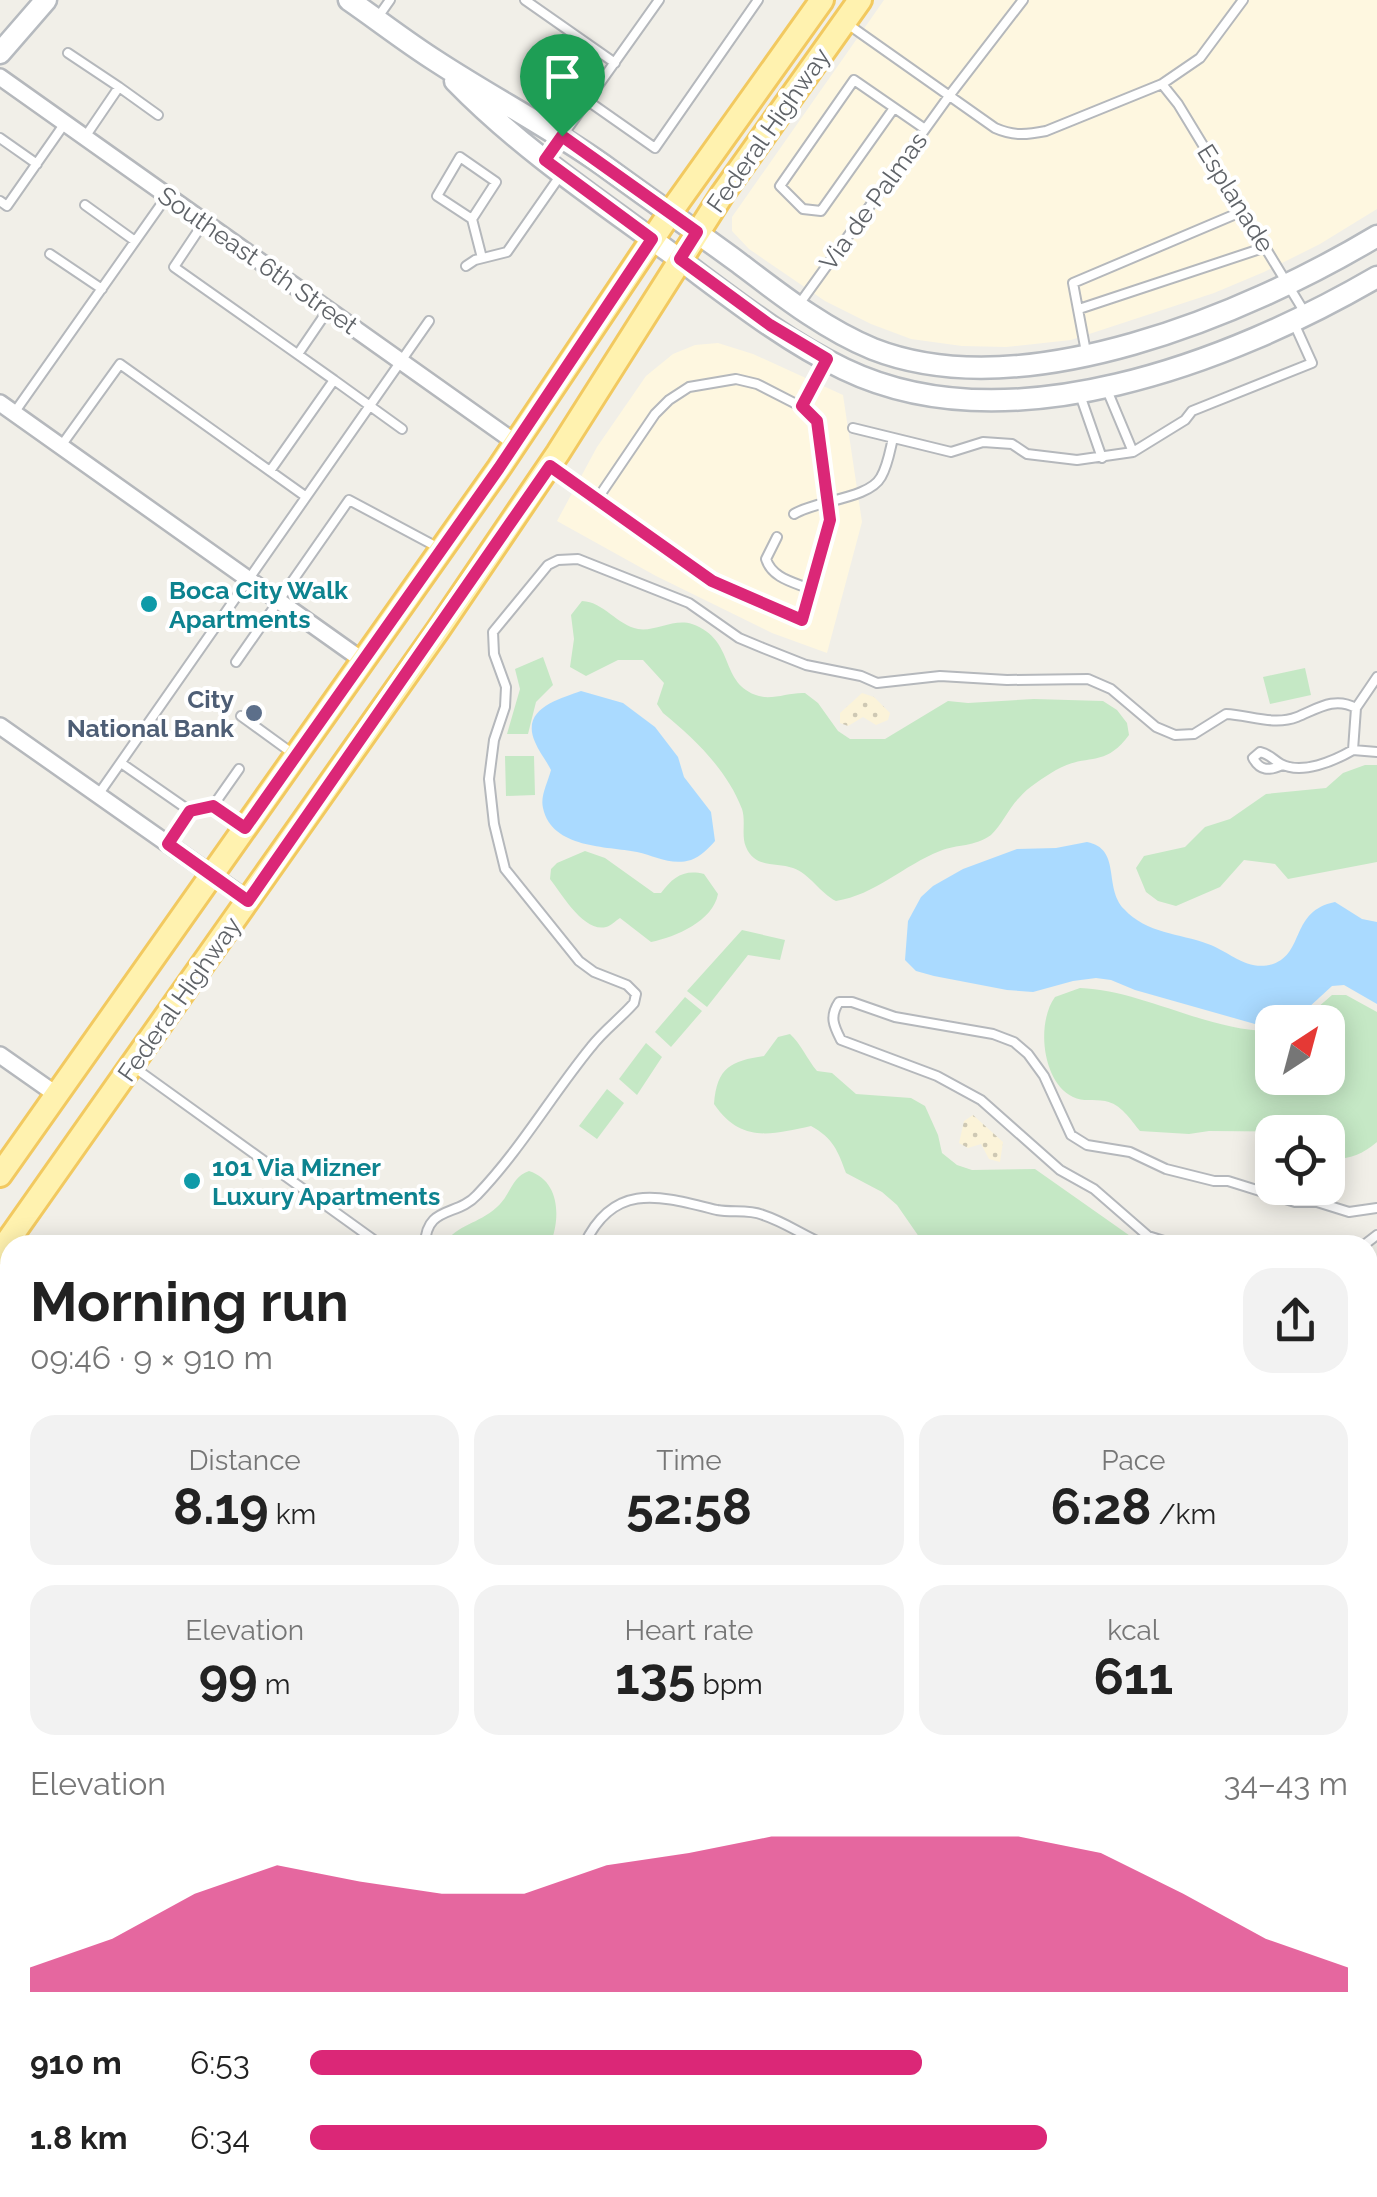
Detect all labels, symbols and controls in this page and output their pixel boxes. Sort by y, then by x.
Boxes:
pin [520,34,605,137]
street label: Federal Highway [700,42,836,218]
icon: arrive [535,49,590,104]
street label: Via de Palmas [813,126,933,276]
street label: Esplanade [1191,139,1281,257]
street label: Southeast 6th Street [152,180,364,341]
place label: Boca City Walk Apartments [169,575,349,634]
marker: Boca City Walk Apartments [138,593,160,615]
place label: City National Bank [67,684,235,743]
marker: City National Bank [243,702,265,724]
street label: Federal Highway [111,911,247,1087]
north arrow [1255,1005,1345,1095]
map controls [1255,1005,1345,1205]
button: locate [1255,1115,1345,1205]
place label: 101 Via Mizner Luxury Apartments [212,1152,440,1211]
marker: 101 Via Mizner Luxury Apartments [181,1170,203,1192]
button: share [1243,1268,1348,1373]
text: Morning run [30,1269,349,1334]
text: 09:46 · 9 × 910 m [30,1339,273,1376]
text: Distance [189,1444,301,1477]
text: Time [656,1444,722,1477]
text: Pace [1101,1444,1165,1477]
text: 8.19 [173,1477,269,1536]
text: 52:58 [626,1477,752,1536]
text: 6:28 [1050,1477,1152,1536]
text: km [269,1498,316,1531]
text: /km [1152,1498,1216,1531]
text: Elevation [185,1614,304,1647]
text: Heart rate [625,1614,753,1647]
text: kcal [1107,1614,1160,1647]
text: 99 [199,1647,258,1706]
text: 135 [615,1647,695,1706]
text: 611 [1093,1647,1173,1706]
text: m [258,1668,291,1701]
text: bpm [695,1668,763,1701]
text: Elevation [30,1765,166,1802]
text: 34–43 m [1223,1765,1348,1802]
text: 910 m [30,2044,122,2081]
text: 6:53 [190,2044,250,2081]
text: 1.8 km [30,2119,128,2156]
text: 6:34 [190,2119,250,2156]

